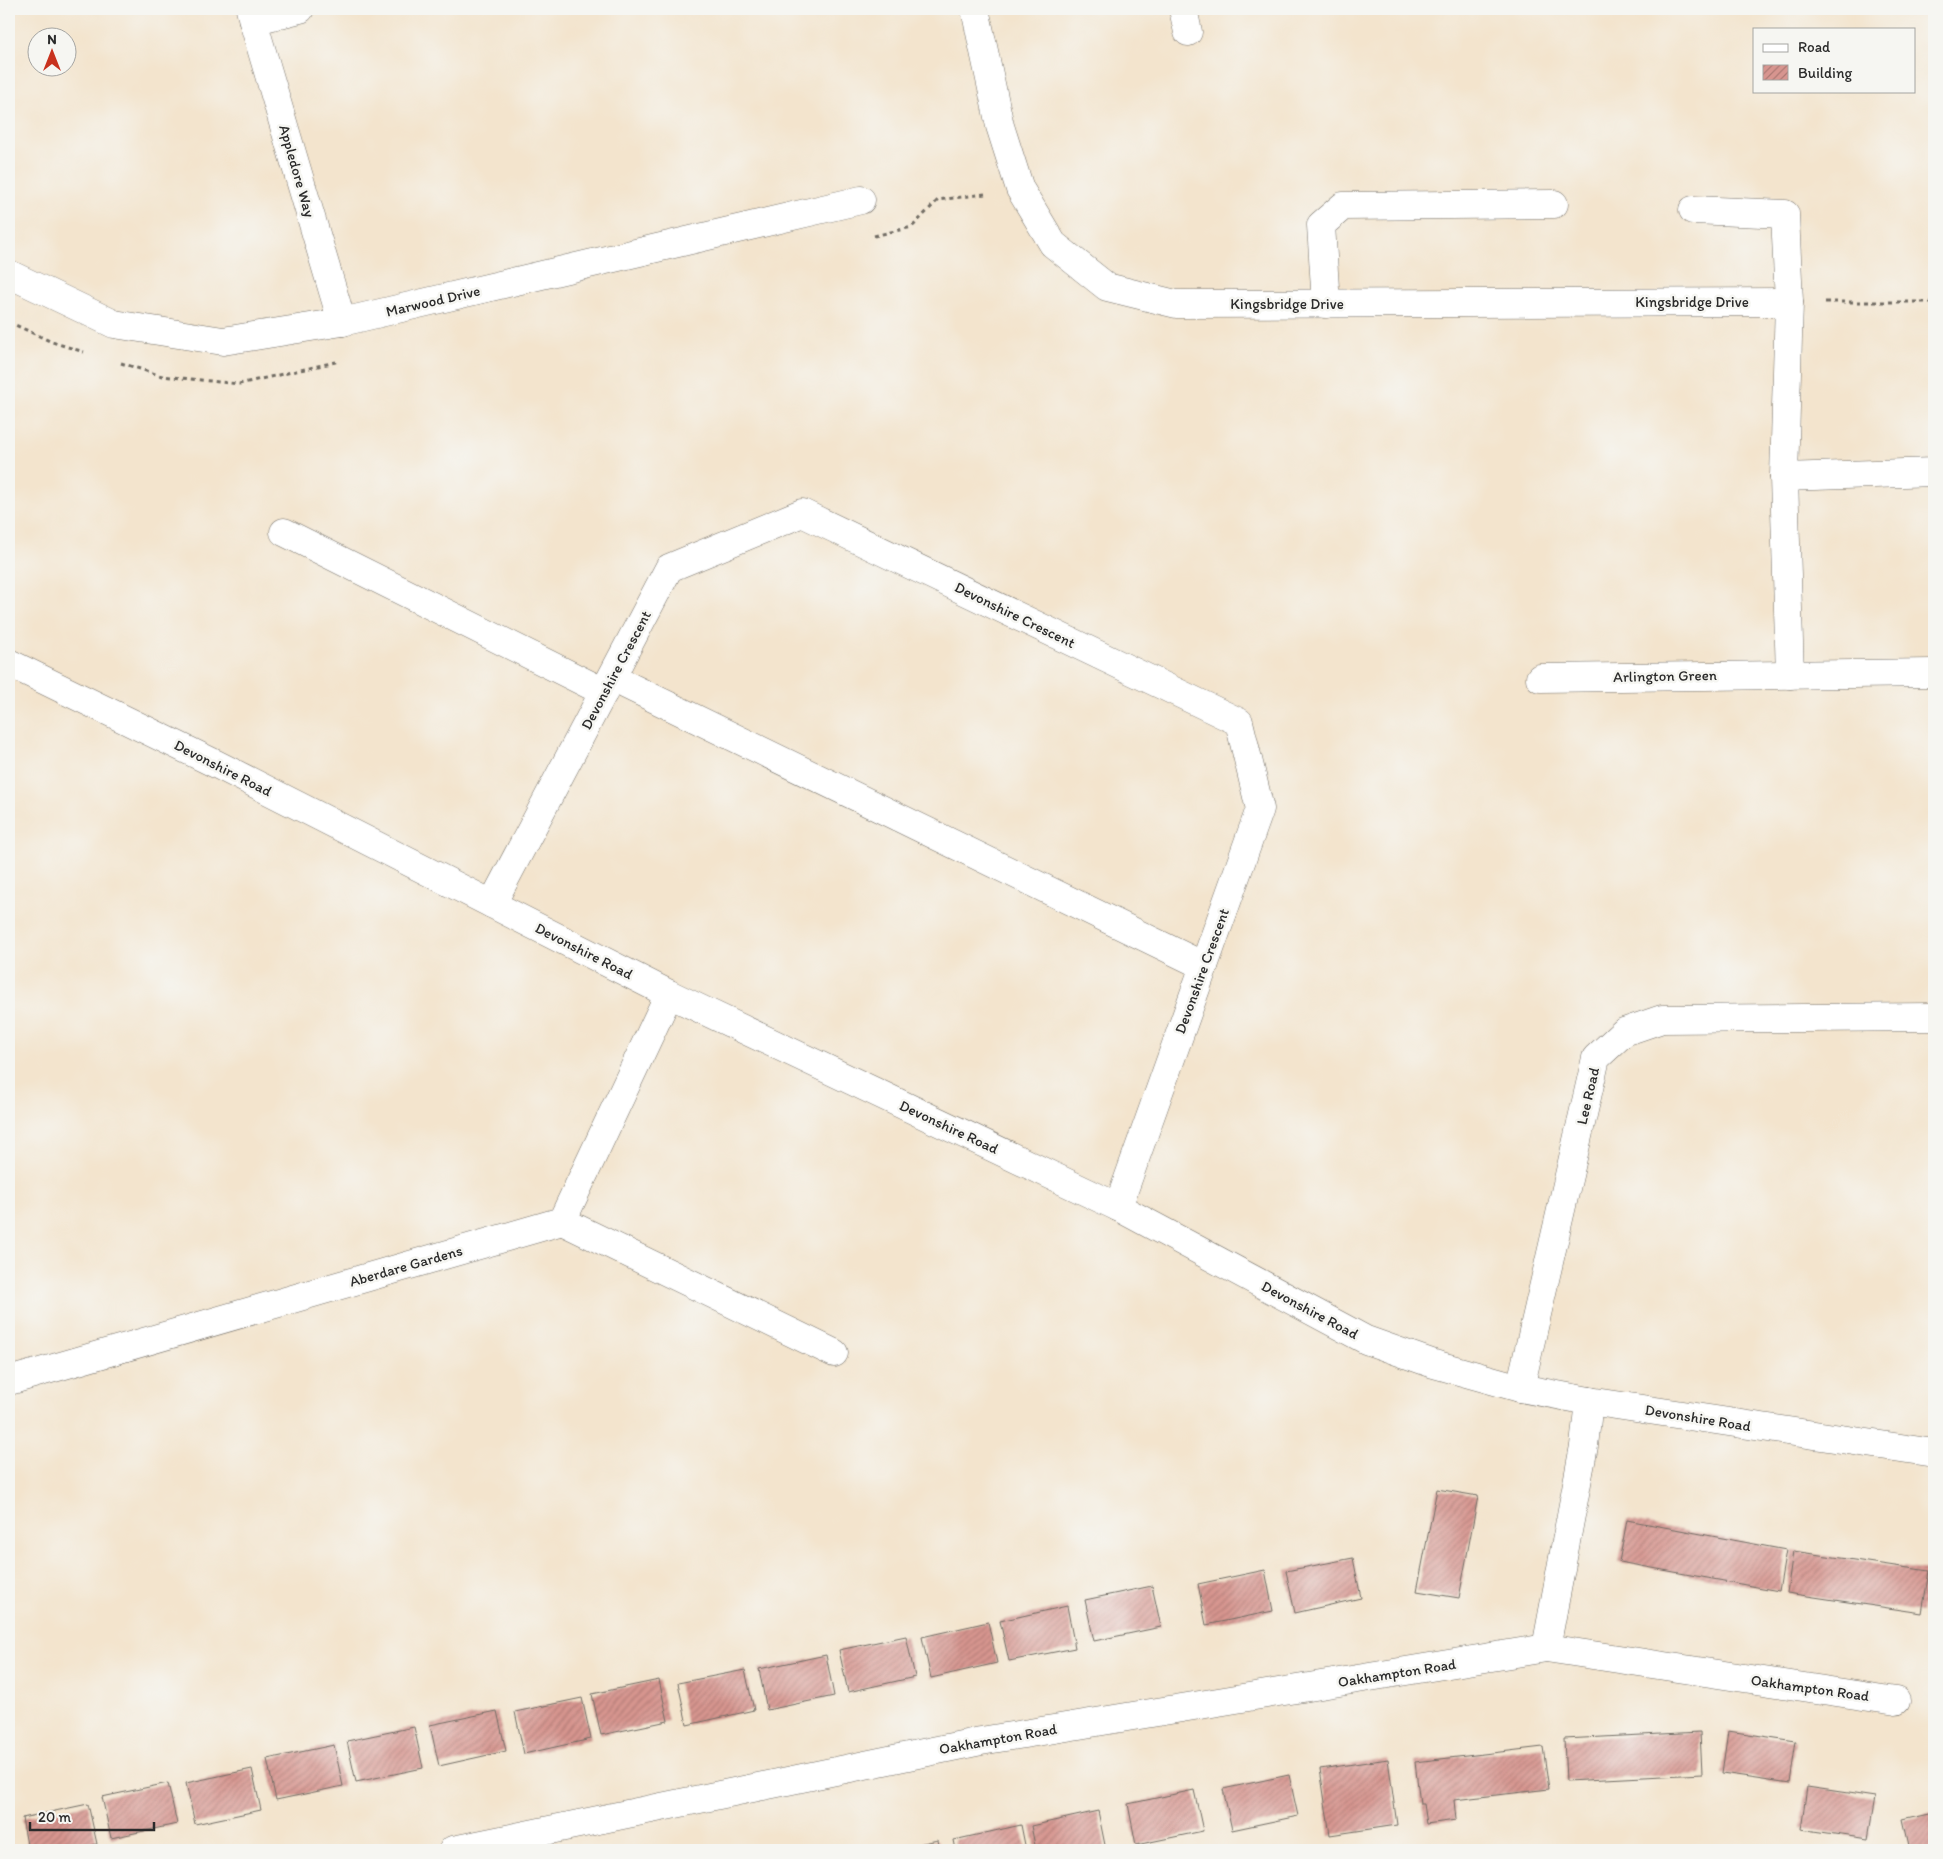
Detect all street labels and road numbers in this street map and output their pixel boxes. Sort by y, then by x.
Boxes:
street label: Appledore Way [275,123,319,219]
street label: Marwood Drive [384,281,482,321]
street label: Kingsbridge Drive [1635,293,1749,311]
street label: Kingsbridge Drive [1230,295,1344,313]
street label: Devonshire Crescent [952,578,1079,652]
street label: Devonshire Crescent [577,607,655,733]
street label: Arlington Green [1613,666,1717,686]
street label: Devonshire Road [171,736,275,800]
street label: Devonshire Crescent [1171,906,1233,1036]
street label: Devonshire Road [532,919,636,983]
street label: Lee Road [1573,1065,1603,1126]
street label: Devonshire Road [897,1096,1001,1158]
street label: Aberdare Gardens [347,1241,465,1291]
street label: Devonshire Road [1258,1277,1362,1343]
street label: Devonshire Road [1644,1401,1752,1435]
street label: Oakhampton Road [1337,1655,1458,1691]
street label: Oakhampton Road [1750,1671,1871,1705]
street label: Oakhampton Road [938,1720,1059,1758]

